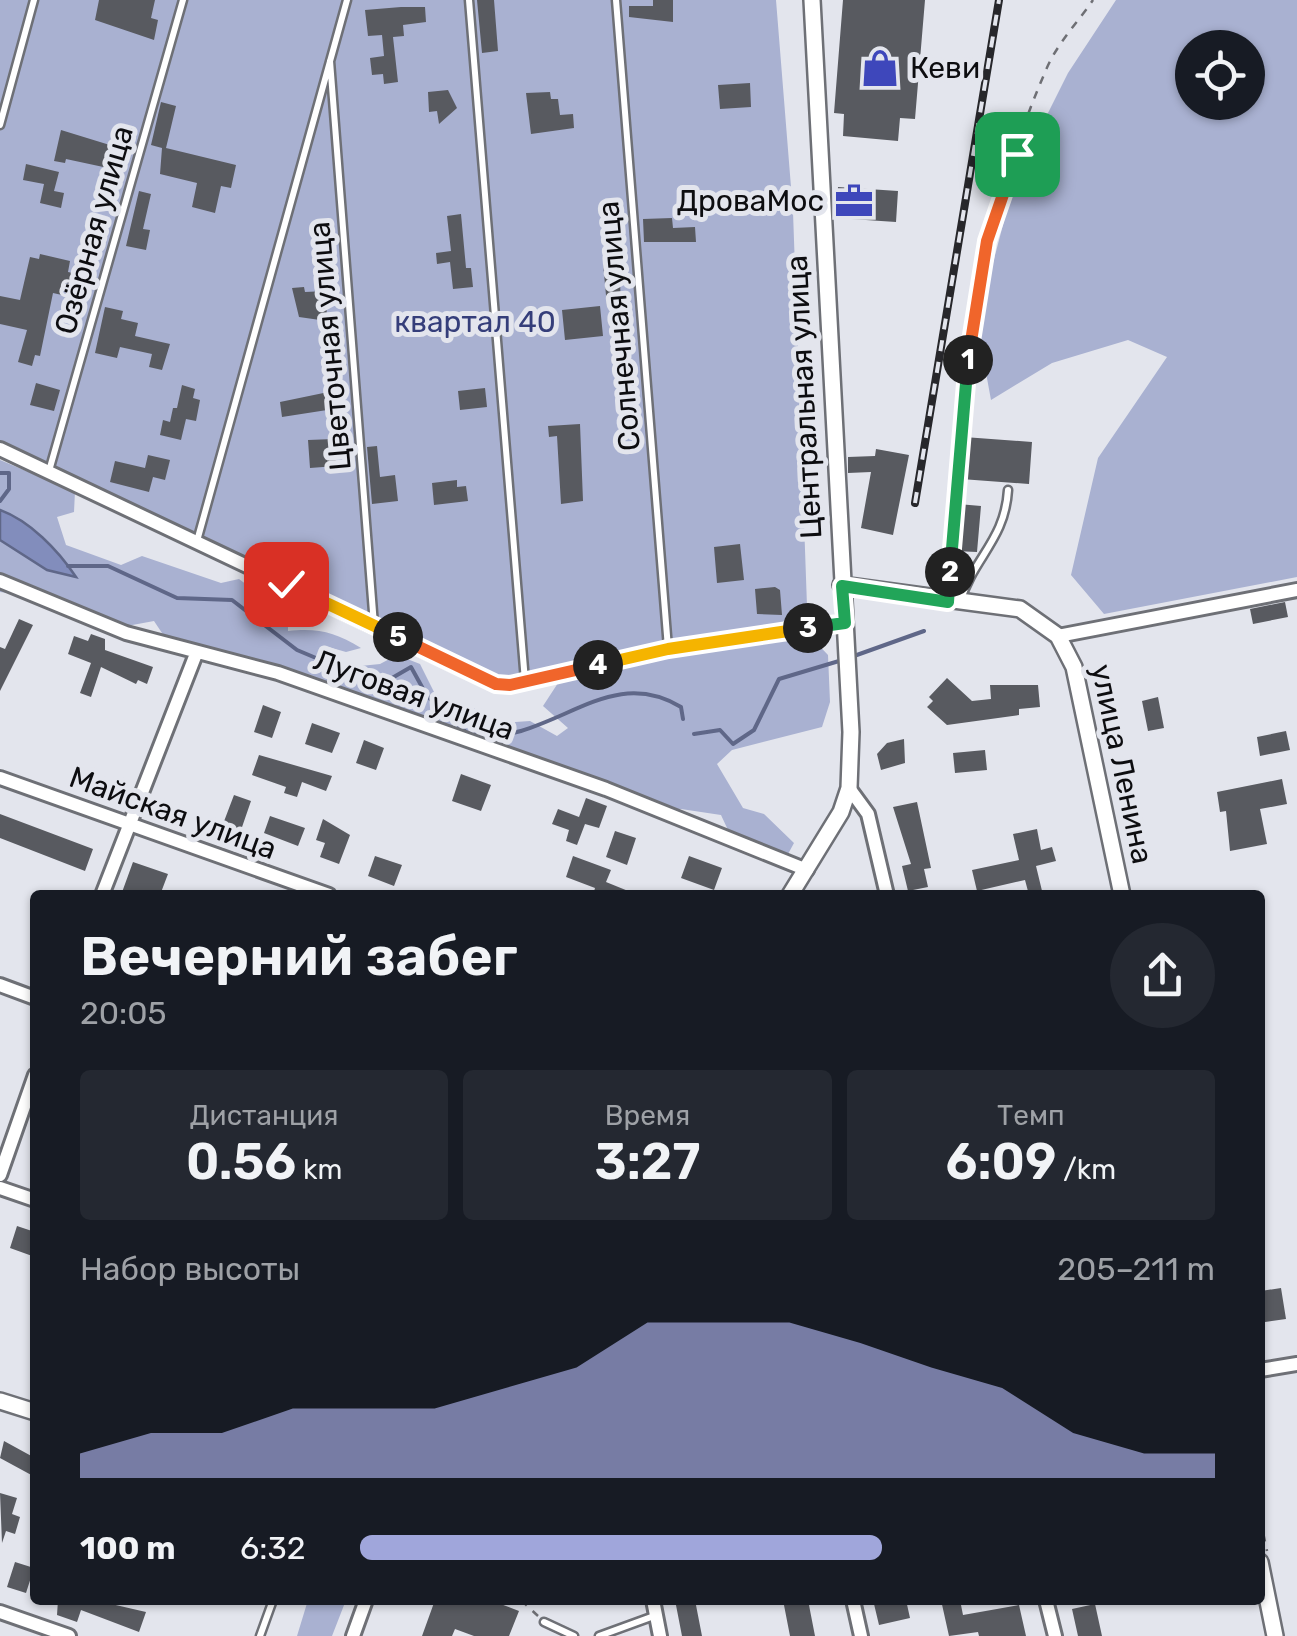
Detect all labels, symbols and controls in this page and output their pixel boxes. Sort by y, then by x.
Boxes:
map controls [1175,30,1265,120]
button: locate [1175,30,1265,120]
shop icon: Кеви [859,47,901,89]
place label: Кеви [910,50,980,86]
pin [975,112,1060,197]
street label: Озёрная улица [47,122,141,338]
icon: arrive [990,127,1045,182]
office icon: ДроваМос [833,180,875,222]
place label: ДроваМос [677,183,824,219]
street label: Солнечная улица [590,200,648,452]
street label: Цветочная улица [301,220,359,472]
street label: Центральная улица [779,254,829,540]
park label: квартал 40 [394,304,556,340]
pin: 1 [943,335,993,385]
text: 1 [961,343,975,376]
pin [244,542,329,627]
pin: 2 [925,547,975,597]
text: 2 [941,555,959,588]
icon: check [259,557,314,612]
pin: 3 [783,603,833,653]
text: 3 [799,611,817,644]
pin: 5 [373,612,423,662]
text: 5 [389,620,407,653]
pin: 4 [573,640,623,690]
street label: Луговая улица [309,642,519,748]
text: 4 [588,648,608,681]
street label: улица Ленина [1083,661,1161,867]
street label: Майская улица [64,759,282,867]
button: share [1110,923,1215,1028]
text: Вечерний забег [80,924,518,989]
text: 20:05 [80,994,167,1032]
text: Дистанция [190,1099,339,1132]
text: Время [605,1099,690,1132]
text: Темп [997,1099,1065,1132]
text: 0.56 [186,1132,296,1192]
text: 3:27 [595,1132,700,1192]
text: 6:09 [946,1132,1056,1192]
text: km [296,1153,342,1186]
text: /km [1056,1153,1116,1186]
text: Набор высоты [80,1250,300,1288]
text: 205–211 m [1057,1250,1215,1288]
text: 100 m [80,1529,176,1567]
text: 6:32 [240,1529,306,1567]

